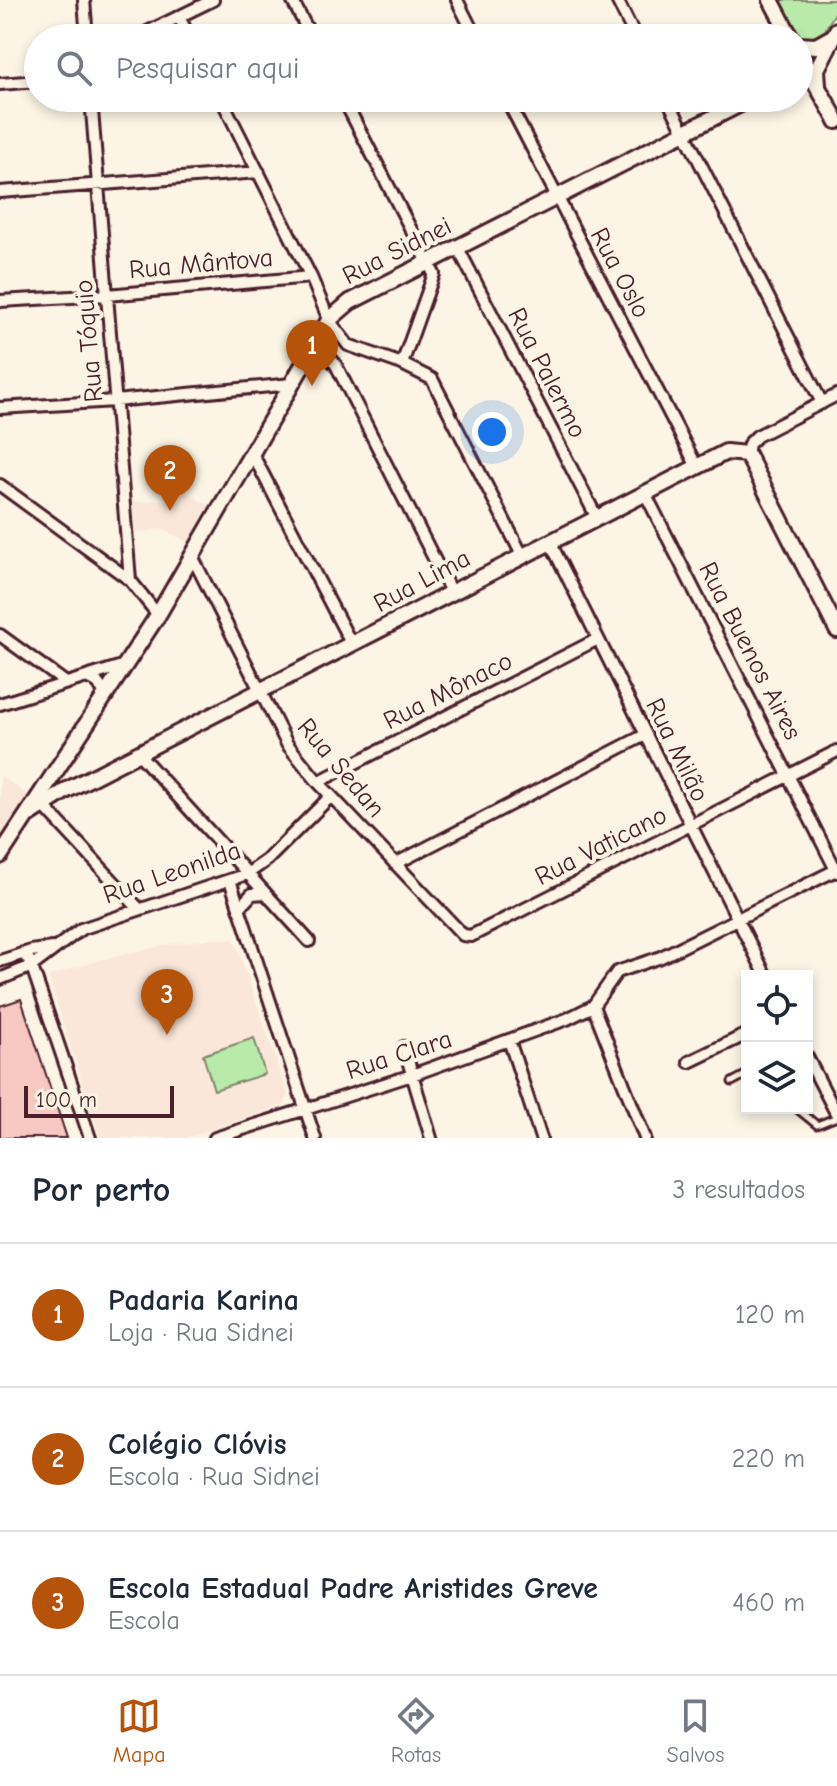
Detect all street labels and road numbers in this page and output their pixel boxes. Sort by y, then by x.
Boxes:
street label: Rua Sidnei [338,211,456,291]
street label: Rua Oslo [584,223,656,323]
street label: Rua Mântova [128,243,274,285]
street label: Rua Tóquio [69,278,109,404]
street label: Rua Palermo [501,303,593,443]
street label: Rua Lima [369,543,475,619]
street label: Rua Buenos Aires [692,557,808,745]
street label: Rua Mônaco [379,646,517,736]
street label: Rua Milão [639,693,715,807]
street label: Rua Sedan [291,712,391,824]
street label: Rua Vaticano [530,800,672,892]
street label: Rua Leonilda [99,835,245,911]
street label: Rua Clara [342,1024,456,1086]

